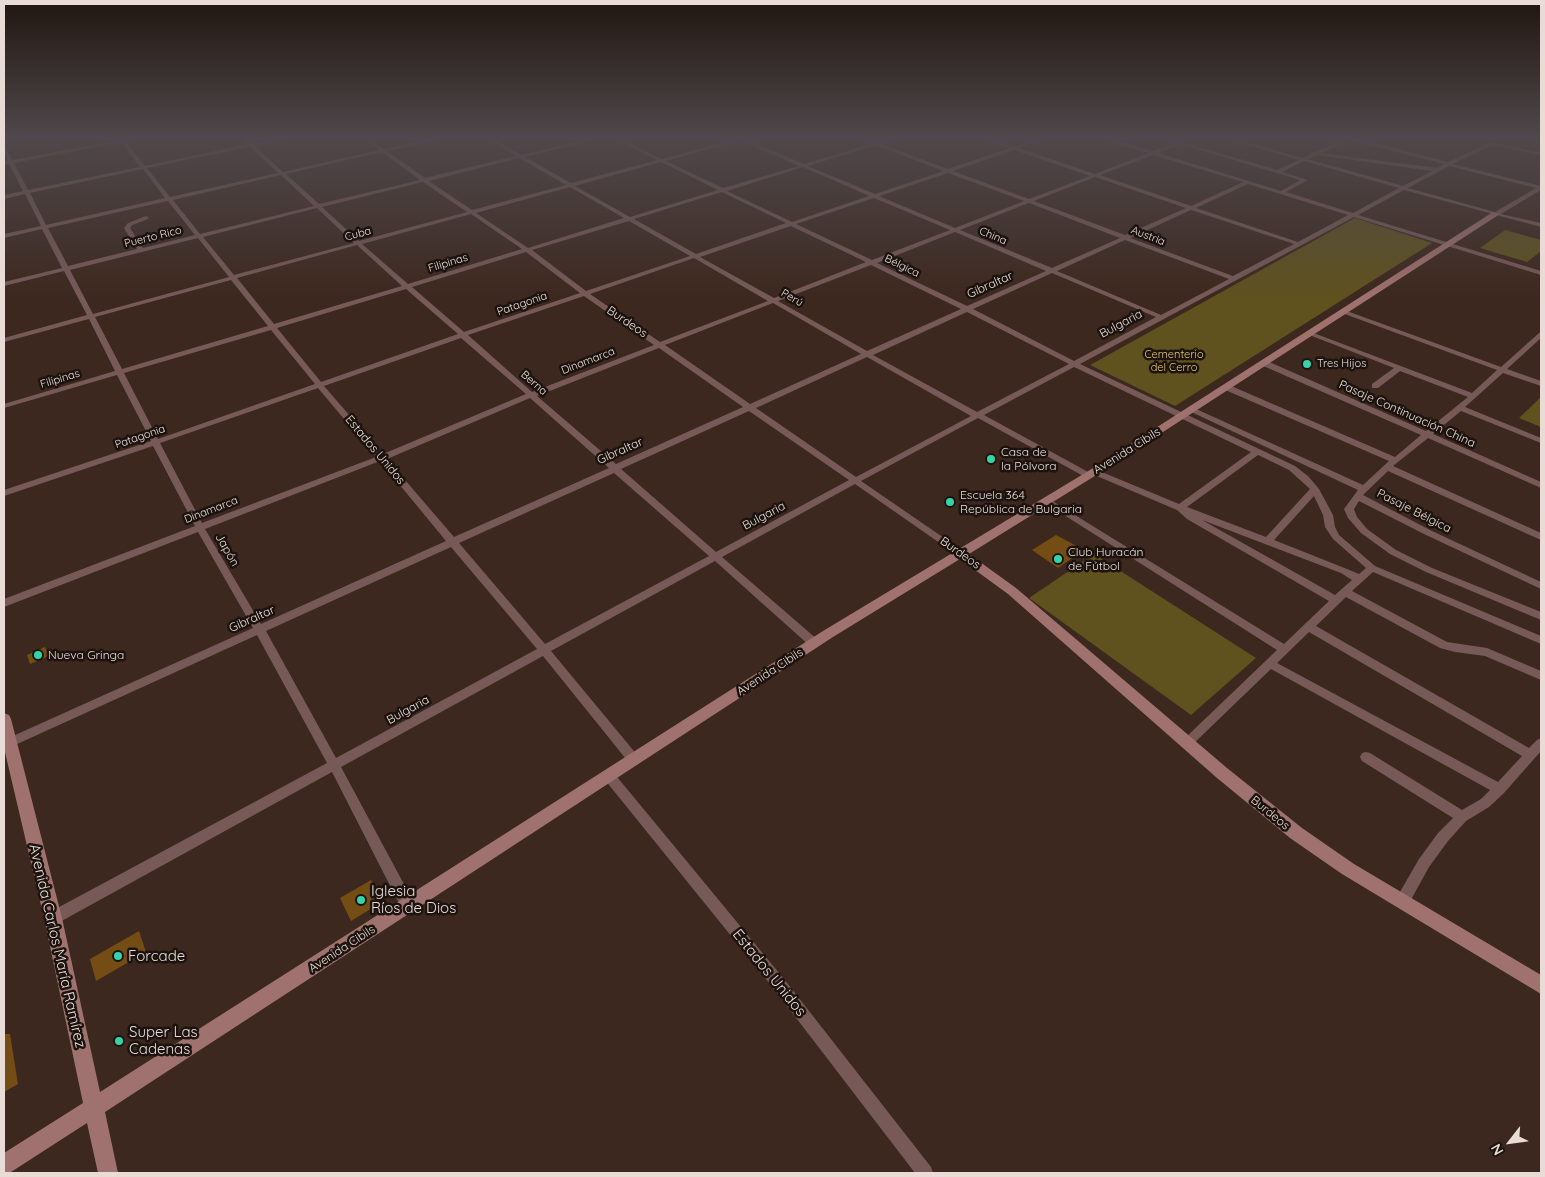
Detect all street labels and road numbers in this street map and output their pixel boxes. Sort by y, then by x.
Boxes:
street label: Austria [1129,223,1167,249]
street label: Puerto Rico [123,224,183,250]
street label: Cuba [343,224,373,244]
street label: China [977,224,1009,248]
street label: Filipinas [427,251,469,275]
street label: Bélgica [882,252,922,280]
street label: Gibraltar [965,269,1015,301]
street label: Perú [779,286,805,310]
street label: Patagonia [495,289,549,319]
street label: Burdeos [604,303,650,341]
street label: Bulgaria [1097,307,1145,341]
street label: Dinamarca [559,345,617,377]
street label: Filipinas [39,367,81,391]
street label: Berna [518,368,550,398]
street label: Pasaje Continuación China [1336,377,1478,451]
street label: Estados Unidos [342,413,408,487]
street label: Patagonia [113,422,167,452]
street label: Avenida Cibils [1091,425,1163,477]
street label: Gibraltar [595,435,645,467]
street label: Pasaje Bélgica [1374,486,1454,536]
street label: Dinamarca [182,494,240,526]
street label: Bulgaria [740,499,788,533]
street label: Japón [212,531,242,569]
street label: Burdeos [937,534,983,572]
street label: Gibraltar [227,603,277,635]
street label: Avenida Cibils [734,645,806,699]
street label: Bulgaria [384,692,432,728]
street label: Burdeos [1248,793,1292,833]
street label: Avenida Carlos María Ramírez [25,842,89,1050]
street label: Avenida Cibils [306,922,378,976]
street label: Estados Unidos [728,926,810,1020]

